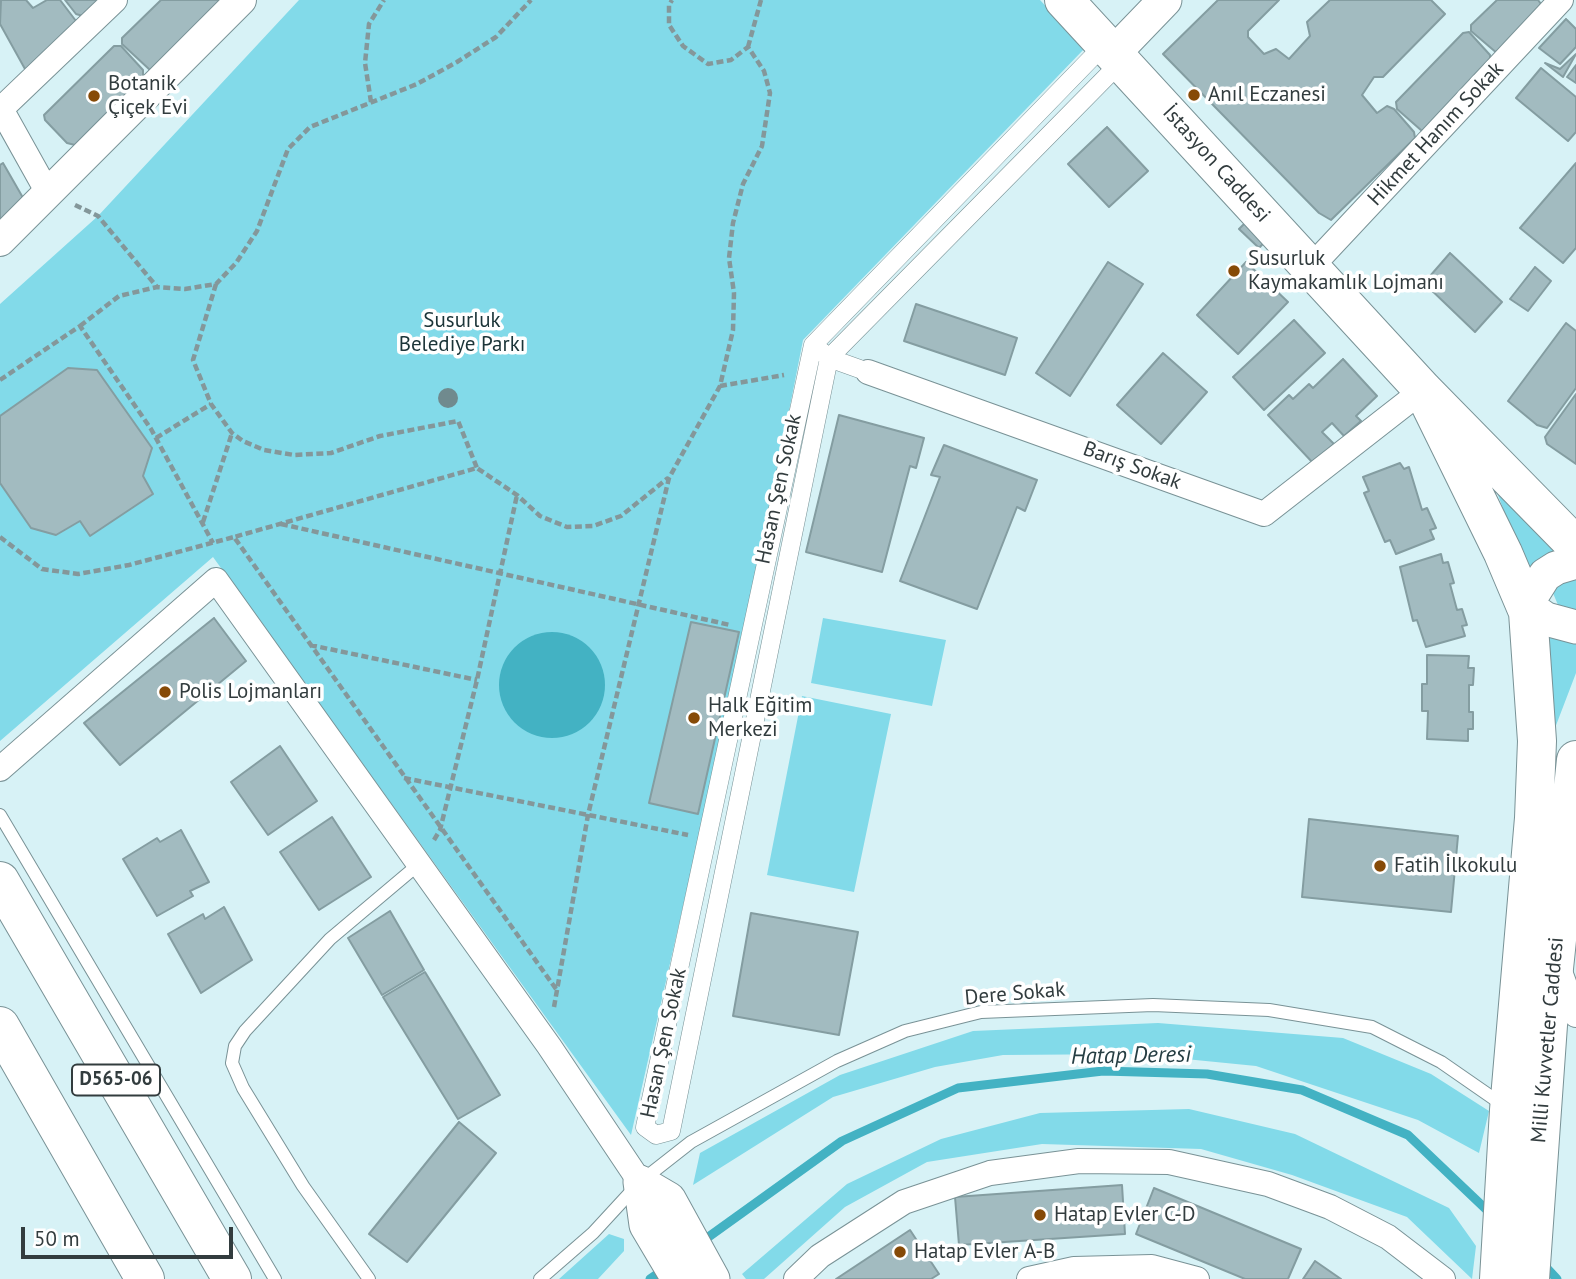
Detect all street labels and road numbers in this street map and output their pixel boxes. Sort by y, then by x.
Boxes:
street label: Hikmet Hanım Sokak [1363,57,1509,211]
street label: İstasyon Caddesi [1157,100,1275,228]
street label: Hasan Şen Sokak [751,412,807,566]
street label: Barış Sokak [1079,437,1185,495]
street label: Milli Kuvvetler Caddesi [1526,936,1570,1144]
street label: Hasan Şen Sokak [636,966,692,1120]
street label: Dere Sokak [964,977,1066,1011]
road number: D565-06 [72,1064,160,1096]

